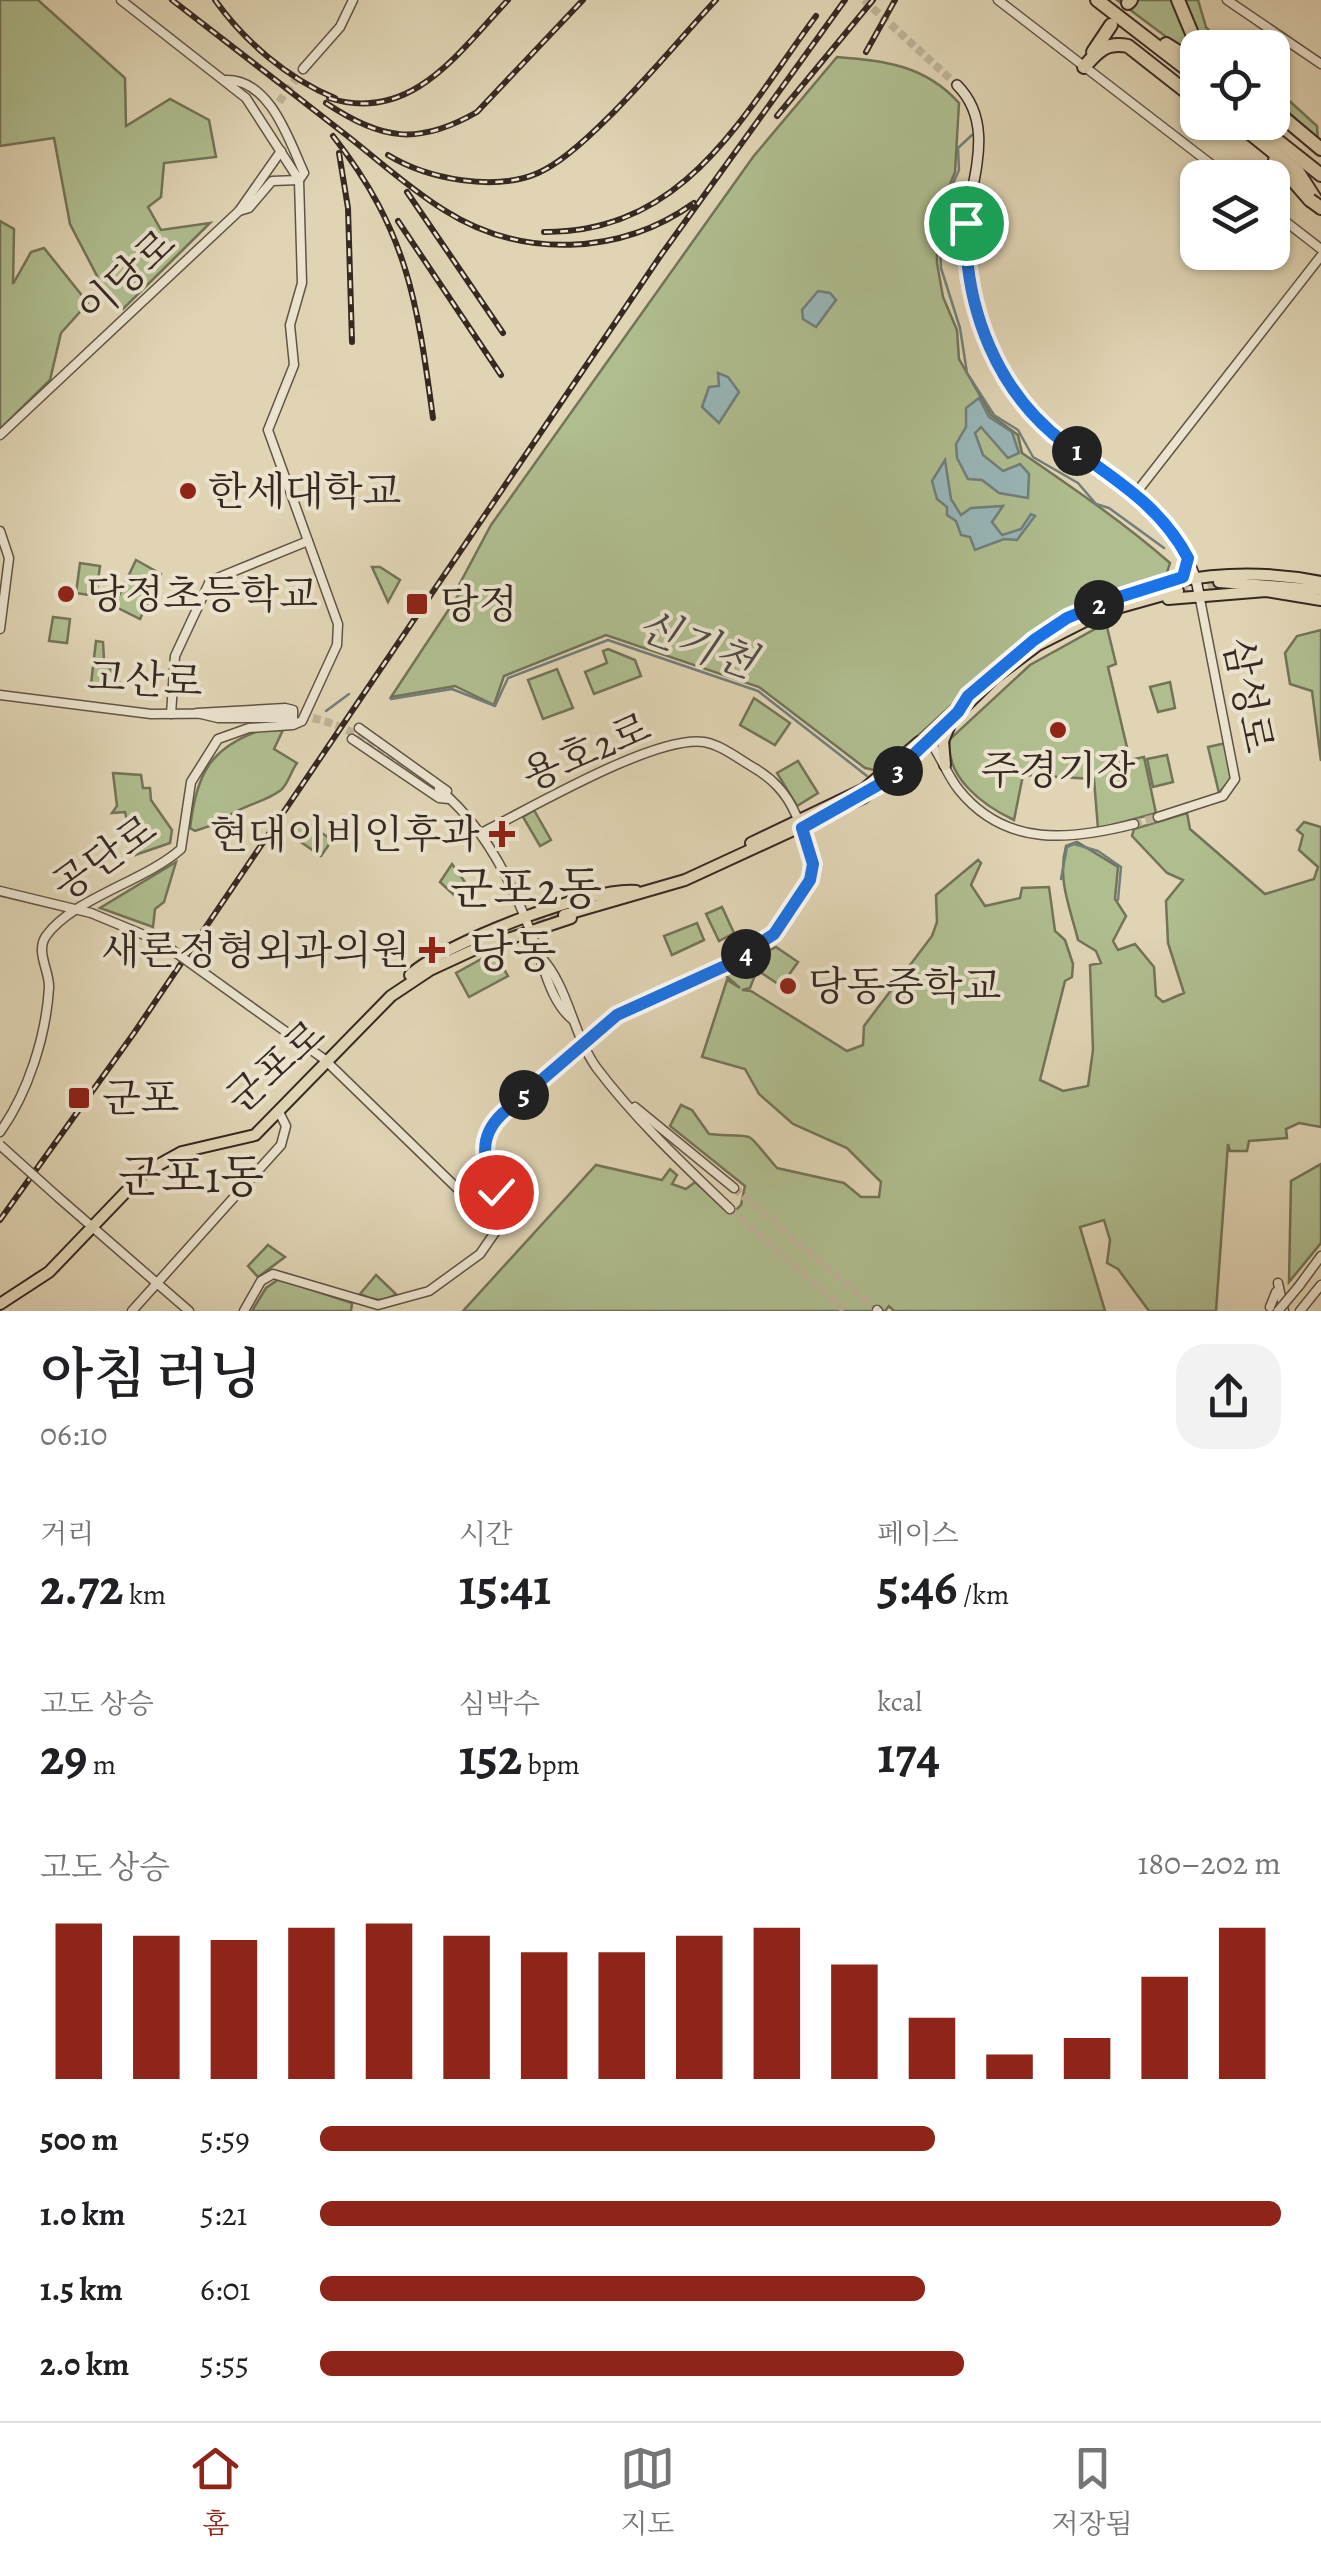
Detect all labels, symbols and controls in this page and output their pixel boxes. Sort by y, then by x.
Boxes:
map controls [1180,30,1290,270]
button: locate [1180,30,1290,140]
button: layers [1180,160,1290,270]
pin [924,181,1009,266]
icon: arrive [939,196,994,251]
street label: 이당로 [65,217,187,336]
pin: 1 [1052,426,1102,476]
text: 1 [1072,432,1082,470]
place label: 한세대학교 [208,464,401,519]
marker: 한세대학교 [177,480,199,502]
place label: 당정초등학교 [86,567,318,622]
place label: 당정 [440,577,517,632]
pin: 2 [1074,580,1124,630]
marker: 당정초등학교 [55,583,77,605]
text: 2 [1092,586,1106,624]
marker: 당정 [404,591,430,617]
water label: 신기천 [630,596,766,692]
street label: 삼성로 [1210,633,1287,757]
street label: 고산로 [86,649,204,710]
street label: 용호2로 [513,700,659,803]
marker: 주경기장 [1047,719,1069,741]
place label: 주경기장 [981,743,1136,798]
pin: 3 [873,746,923,796]
text: 3 [892,752,904,790]
street label: 공단로 [41,802,168,913]
place label: 현대이비인후과 [210,807,480,862]
marker: 현대이비인후과 [489,821,515,847]
district label: 군포2동 [450,858,602,920]
district label: 당동 [470,921,556,983]
place label: 새론정형외과의원 [101,923,410,978]
pin: 4 [721,929,771,979]
text: 4 [739,935,753,973]
marker: 새론정형외과의원 [419,937,445,963]
place label: 당동중학교 [808,959,1001,1014]
marker: 당동중학교 [777,975,799,997]
street label: 군포로 [214,1007,337,1126]
pin: 5 [499,1070,549,1120]
place label: 군포 [102,1071,179,1126]
text: 5 [518,1076,530,1114]
marker: 군포 [66,1085,92,1111]
district label: 군포1동 [118,1146,264,1208]
pin [454,1150,539,1235]
icon: check [469,1165,524,1220]
text: 아침 러닝 [40,1337,262,1412]
button: share [1176,1344,1281,1449]
text: 06:10 [40,1412,107,1456]
text: 거리 [40,1515,94,1553]
text: 시간 [459,1515,513,1553]
text: 페이스 [877,1515,958,1553]
text: 2.72 [40,1553,123,1621]
text: 15:41 [459,1553,551,1621]
text: 5:46 [877,1553,957,1621]
text: km [123,1576,166,1614]
text: /km [957,1576,1009,1614]
text: kcal [877,1683,922,1721]
text: 고도 상승 [40,1685,154,1723]
text: 심박수 [459,1685,540,1723]
text: 174 [877,1721,940,1789]
text: 29 [40,1723,87,1791]
text: 152 [459,1723,522,1791]
text: m [87,1746,116,1784]
text: bpm [522,1746,580,1784]
text: 180–202 m [1138,1841,1281,1885]
text: 고도 상승 [40,1845,170,1889]
text: 500 m [40,2117,118,2161]
text: 5:59 [200,2117,250,2161]
text: 1.0 km [40,2192,125,2236]
text: 5:21 [200,2192,248,2236]
text: 1.5 km [40,2267,123,2311]
text: 6:01 [200,2267,250,2311]
text: 2.0 km [40,2342,129,2386]
text: 5:55 [200,2342,249,2386]
tab: 홈 [188,2441,243,2543]
tab: 지도 [620,2441,675,2543]
tab: 저장됨 [1052,2441,1133,2543]

